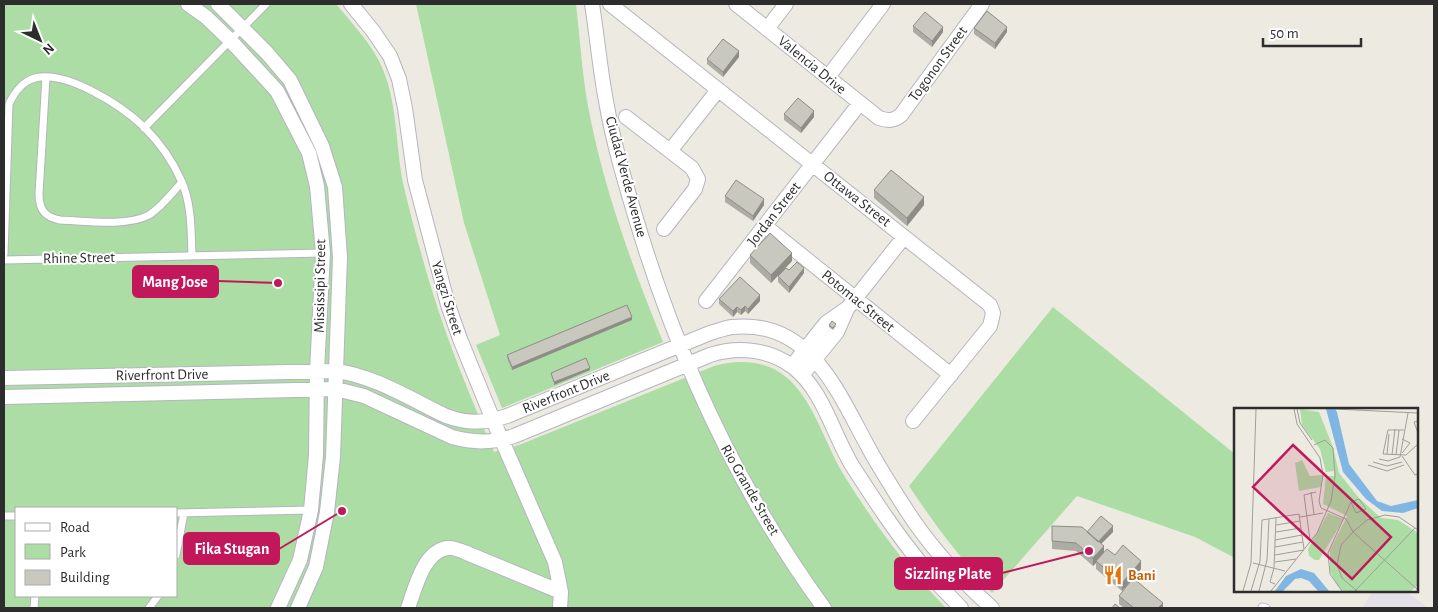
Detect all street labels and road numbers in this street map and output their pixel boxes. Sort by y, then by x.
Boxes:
street label: Togonon Street [906,24,970,104]
street label: Valencia Drive [775,33,849,97]
street label: Ciudad Verde Avenue [603,115,649,239]
street label: Ottawa Street [821,168,893,230]
street label: Jordan Street [745,179,804,249]
street label: Mississipi Street [312,239,328,333]
street label: Rhine Street [43,250,115,266]
street label: Yangzi Street [429,259,465,337]
street label: Potomac Street [819,267,897,335]
street label: Riverfront Drive [116,367,209,383]
street label: Riverfront Drive [520,368,612,416]
street label: Rio Grande Street [718,442,782,538]

